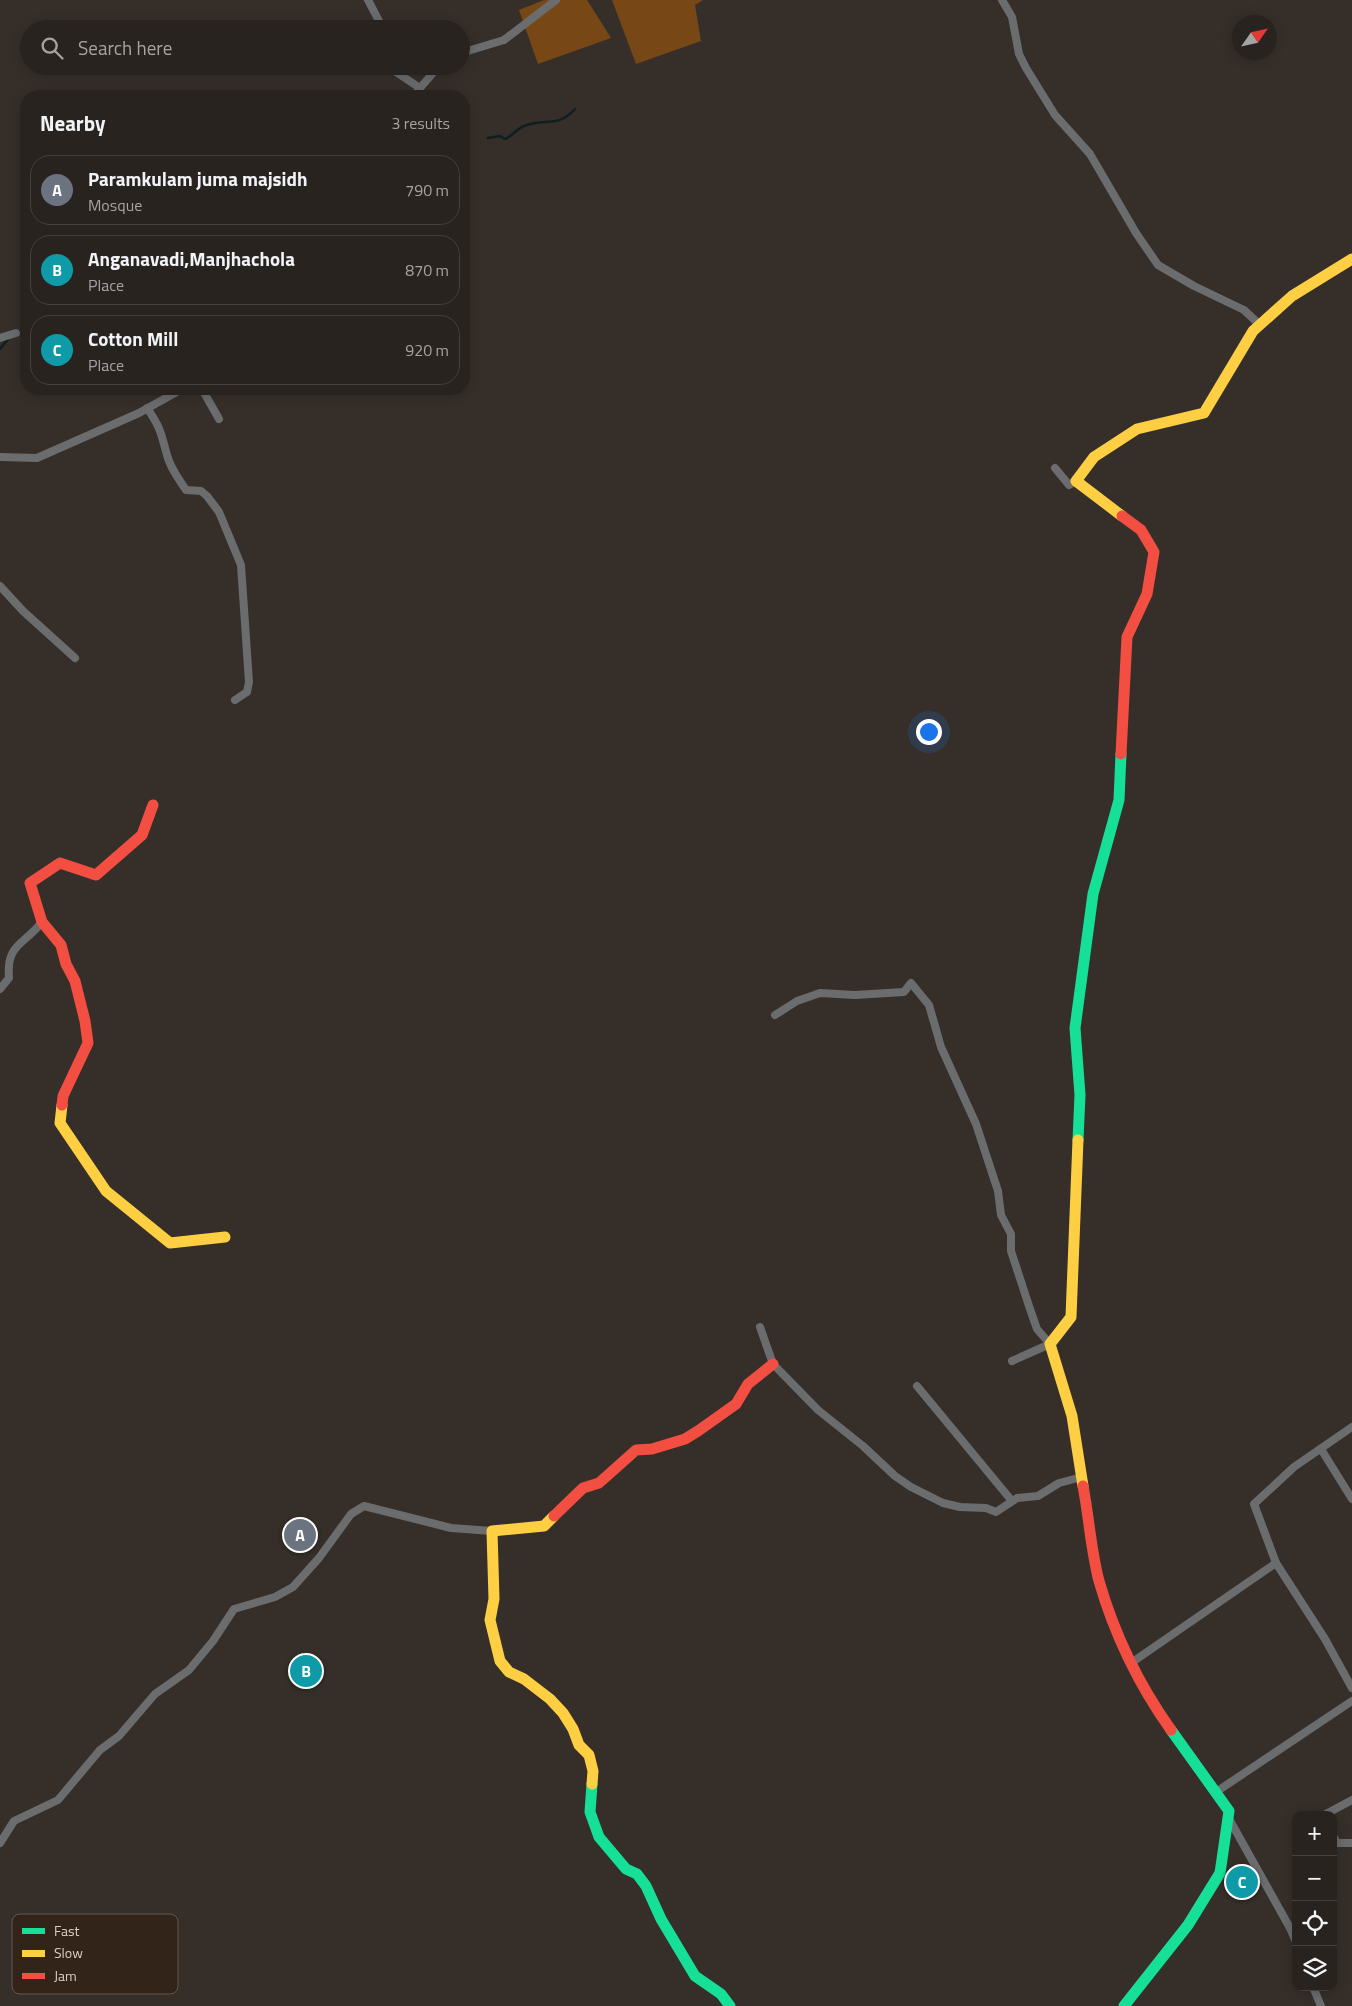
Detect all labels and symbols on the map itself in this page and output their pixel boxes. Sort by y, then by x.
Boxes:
north arrow [1232,15,1277,60]
your location [916,719,942,745]
pin: A [284,1516,316,1554]
pin: B [290,1652,322,1690]
pin: C [1226,1863,1258,1901]
legend [12,1914,178,1994]
text: Fast [54,1920,79,1941]
text: Slow [54,1942,83,1963]
text: Jam [54,1965,77,1986]

